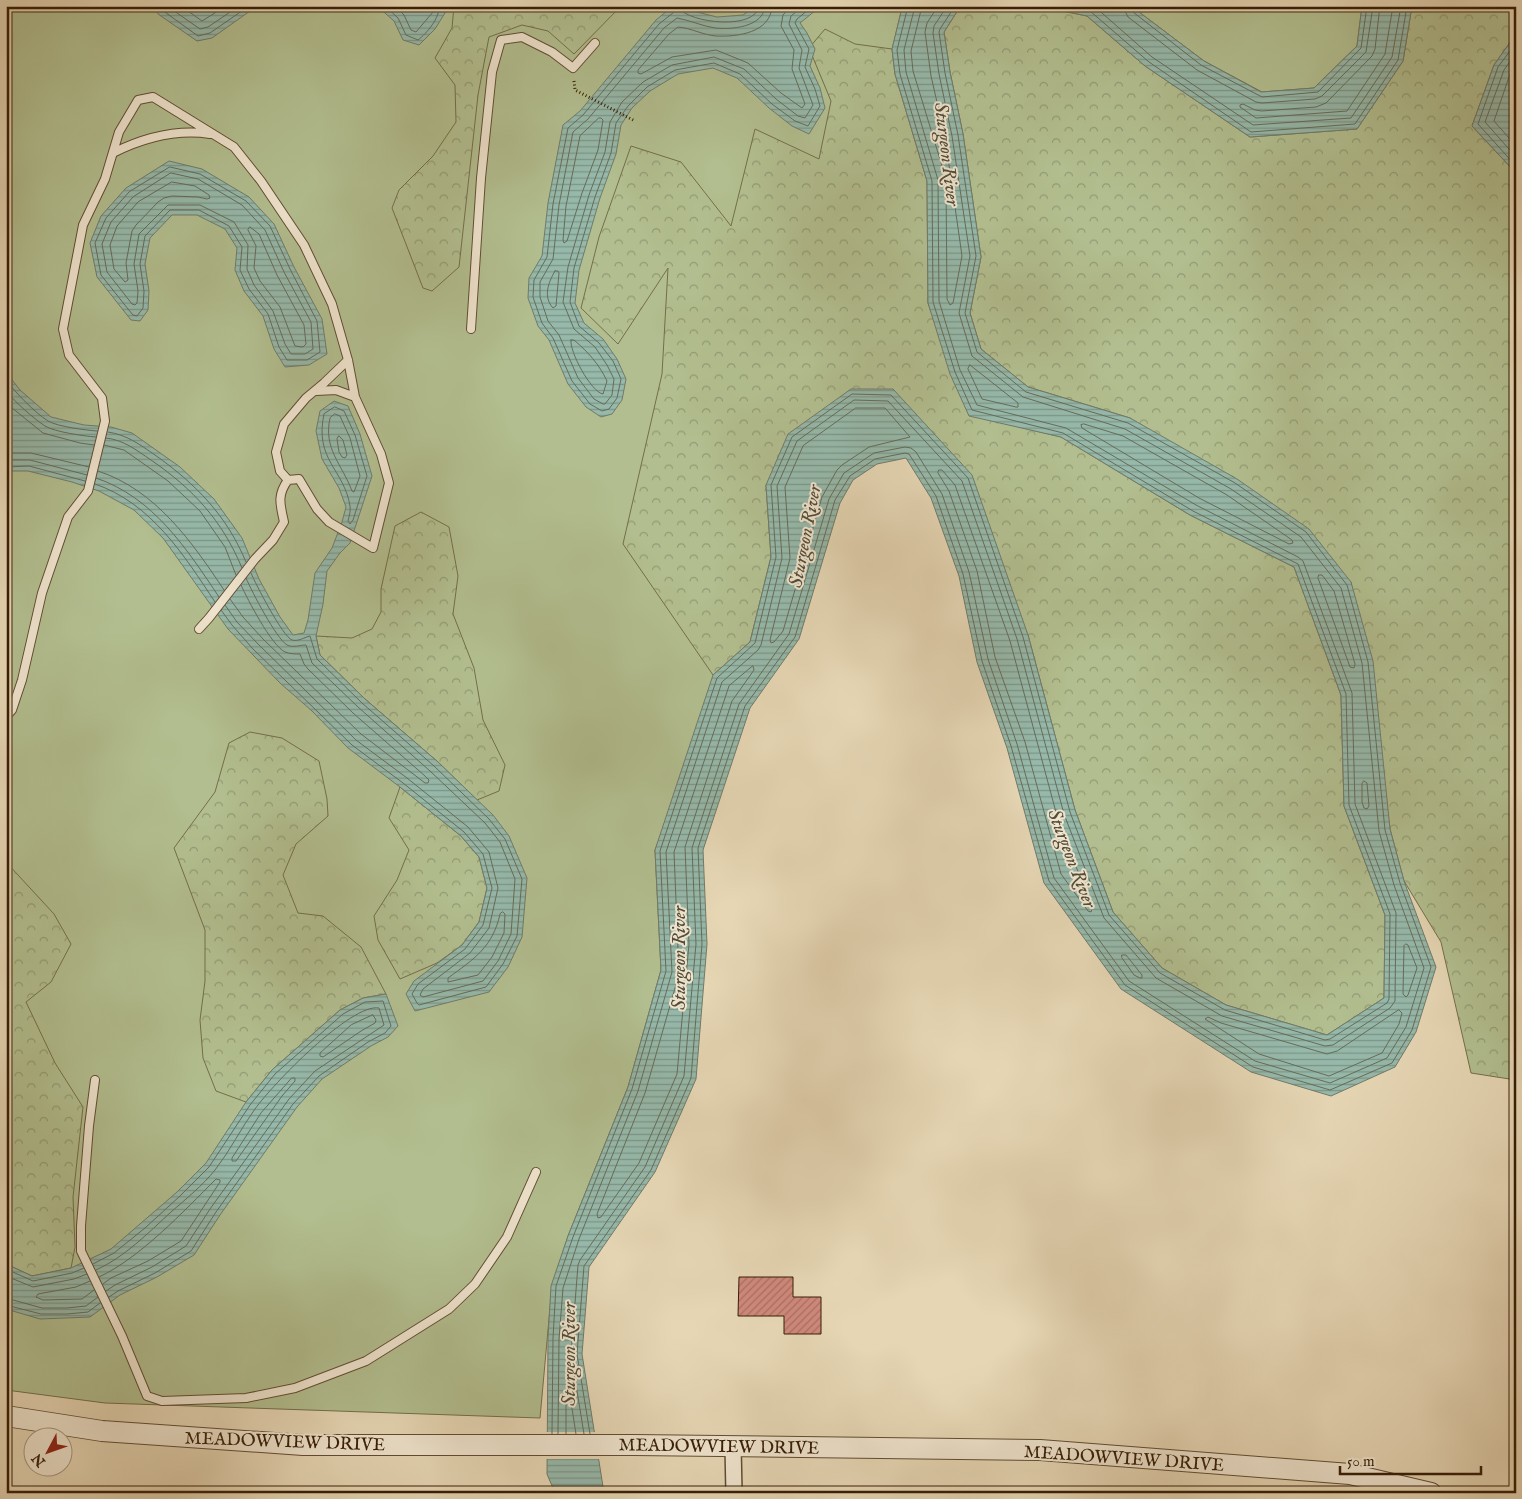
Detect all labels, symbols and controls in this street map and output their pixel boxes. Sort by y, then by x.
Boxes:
water label: Sturgeon River [928,101,964,209]
water label: Sturgeon River [784,482,828,590]
water label: Sturgeon River [1041,806,1102,913]
water label: Sturgeon River [668,904,692,1010]
water label: Sturgeon River [558,1300,582,1406]
north arrow [22,1426,72,1476]
street label: MEADOWVIEW DRIVE [184,1428,386,1457]
street label: MEADOWVIEW DRIVE [618,1434,819,1461]
street label: MEADOWVIEW DRIVE [1023,1441,1225,1478]
scale bar [1340,1444,1481,1476]
text: N [28,1449,50,1471]
text: 50 m [1347,1452,1375,1471]

